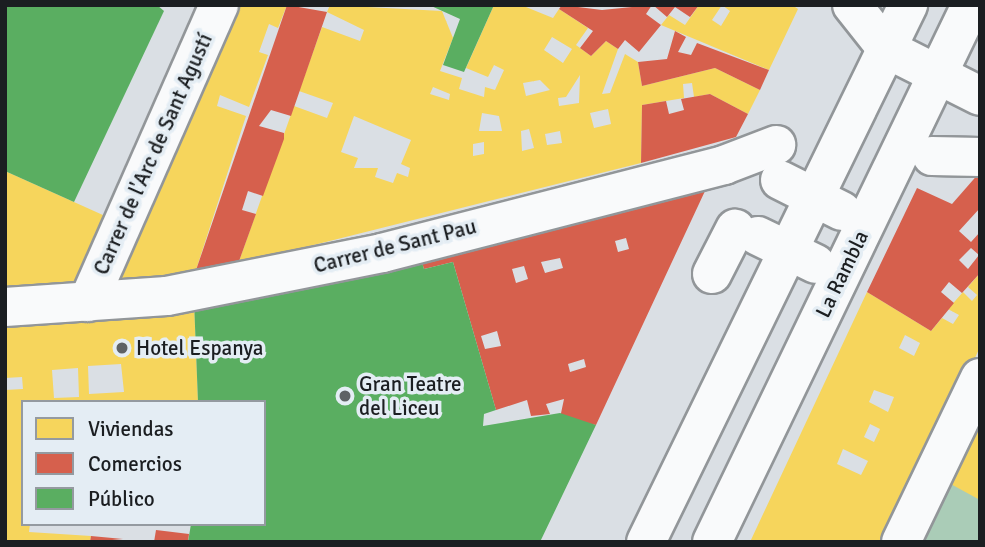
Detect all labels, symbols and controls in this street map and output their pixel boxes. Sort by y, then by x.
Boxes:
street label: Carrer de l'Arc de Sant Agustí [88,29,218,279]
street label: Carrer de Sant Pau [311,214,479,278]
street label: La Rambla [810,226,874,322]
place label: Hotel Espanya [136,335,264,361]
marker: Hotel Espanya [114,340,130,356]
place label: Gran Teatre del Liceu [359,371,462,421]
marker: Gran Teatre del Liceu [337,388,353,404]
legend [21,400,266,526]
text: Viviendas [88,416,173,442]
text: Comercios [88,451,182,477]
text: Público [88,486,155,512]

